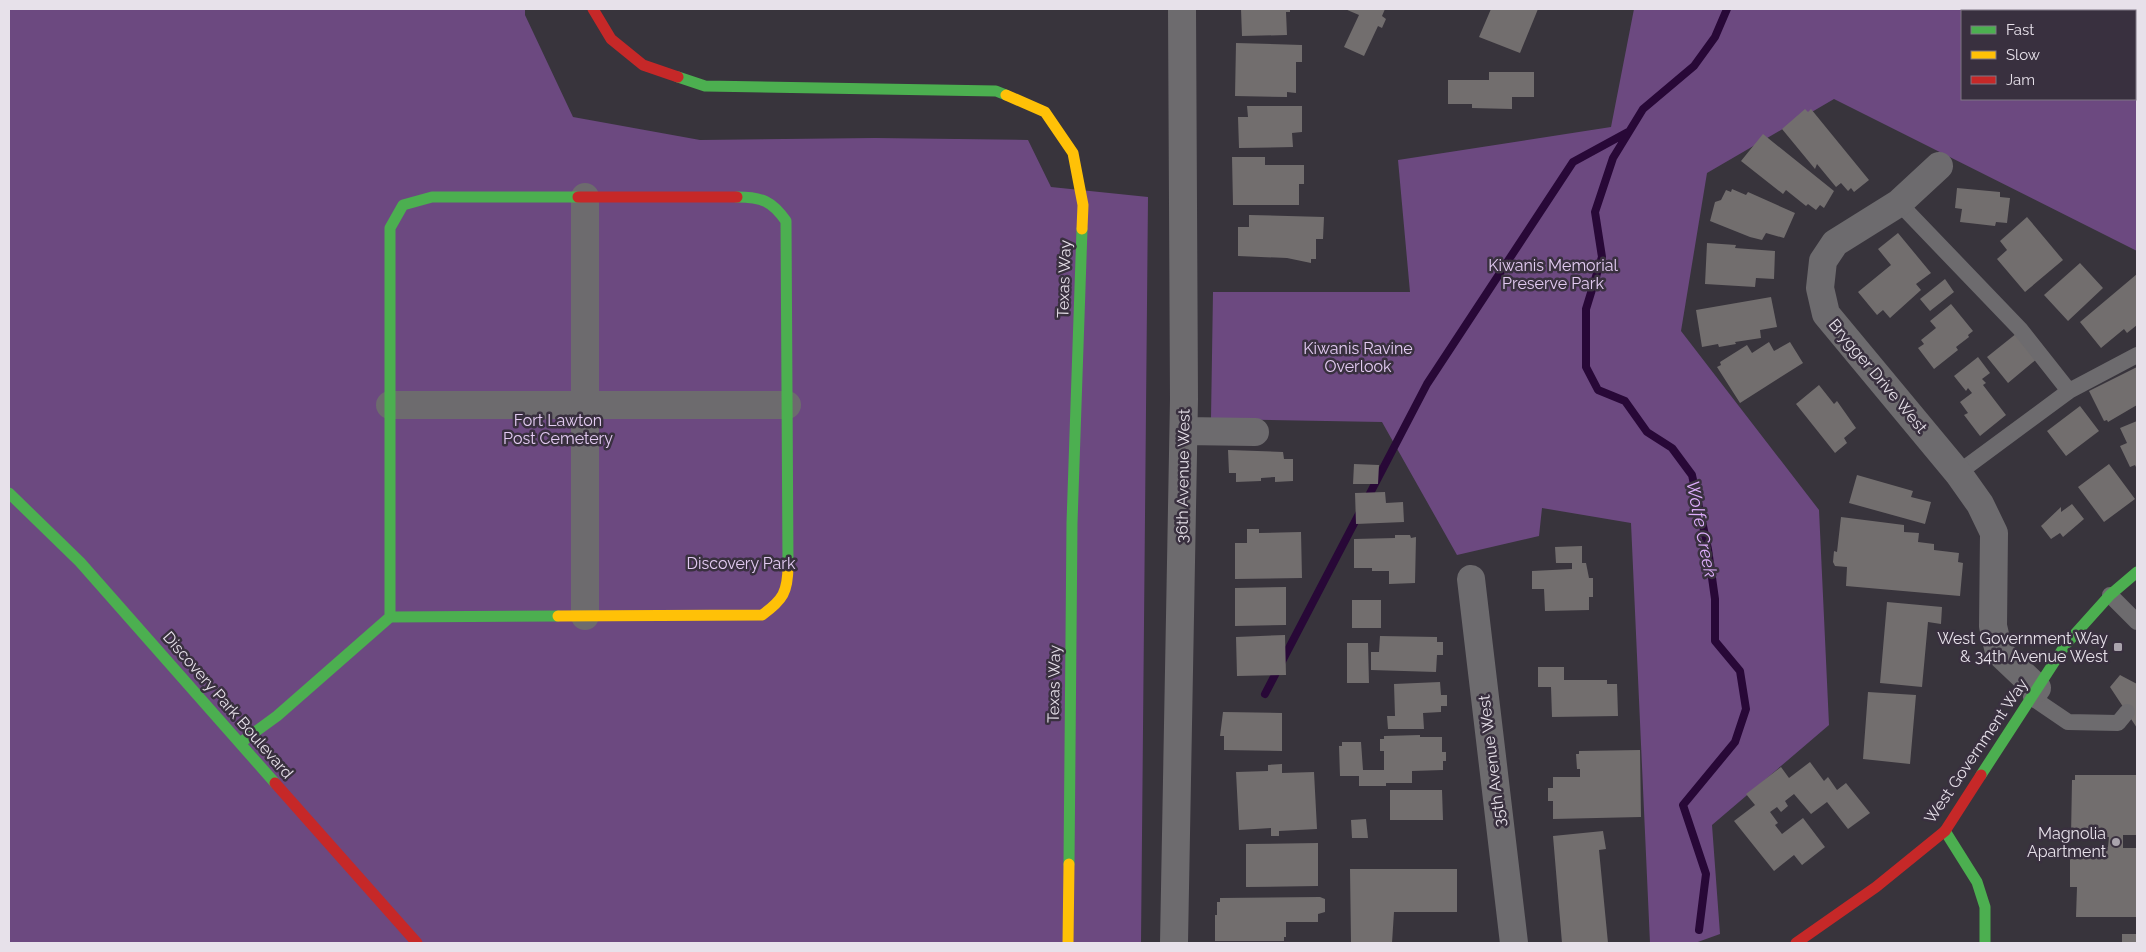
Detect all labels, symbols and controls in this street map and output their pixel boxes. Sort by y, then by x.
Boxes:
legend [1961,10,2136,100]
text: Fast [2006,21,2034,39]
text: Slow [2006,46,2040,64]
text: Jam [2006,71,2035,89]
street label: Texas Way [1053,239,1075,318]
park label: Kiwanis Memorial Preserve Park [1488,256,1618,293]
street label: Brygger Drive West [1825,315,1932,437]
park label: Kiwanis Ravine Overlook [1303,339,1413,376]
street label: 36th Avenue West [1172,408,1194,543]
park label: Fort Lawton Post Cemetery [503,411,613,448]
water label: Wolfe Creek [1682,479,1722,580]
park label: Discovery Park [687,554,796,573]
street label: Discovery Park Boulevard [159,628,297,782]
place label: West Government Way & 34th Avenue West [1937,629,2109,666]
marker: West Government Way & 34th Avenue West [2112,641,2124,653]
street label: Texas Way [1044,644,1064,723]
street label: West Government Way [1920,675,2032,827]
street label: 35th Avenue West [1474,693,1510,828]
place label: Magnolia Apartment [2027,824,2107,861]
marker: Magnolia Apartment [2110,836,2122,848]

